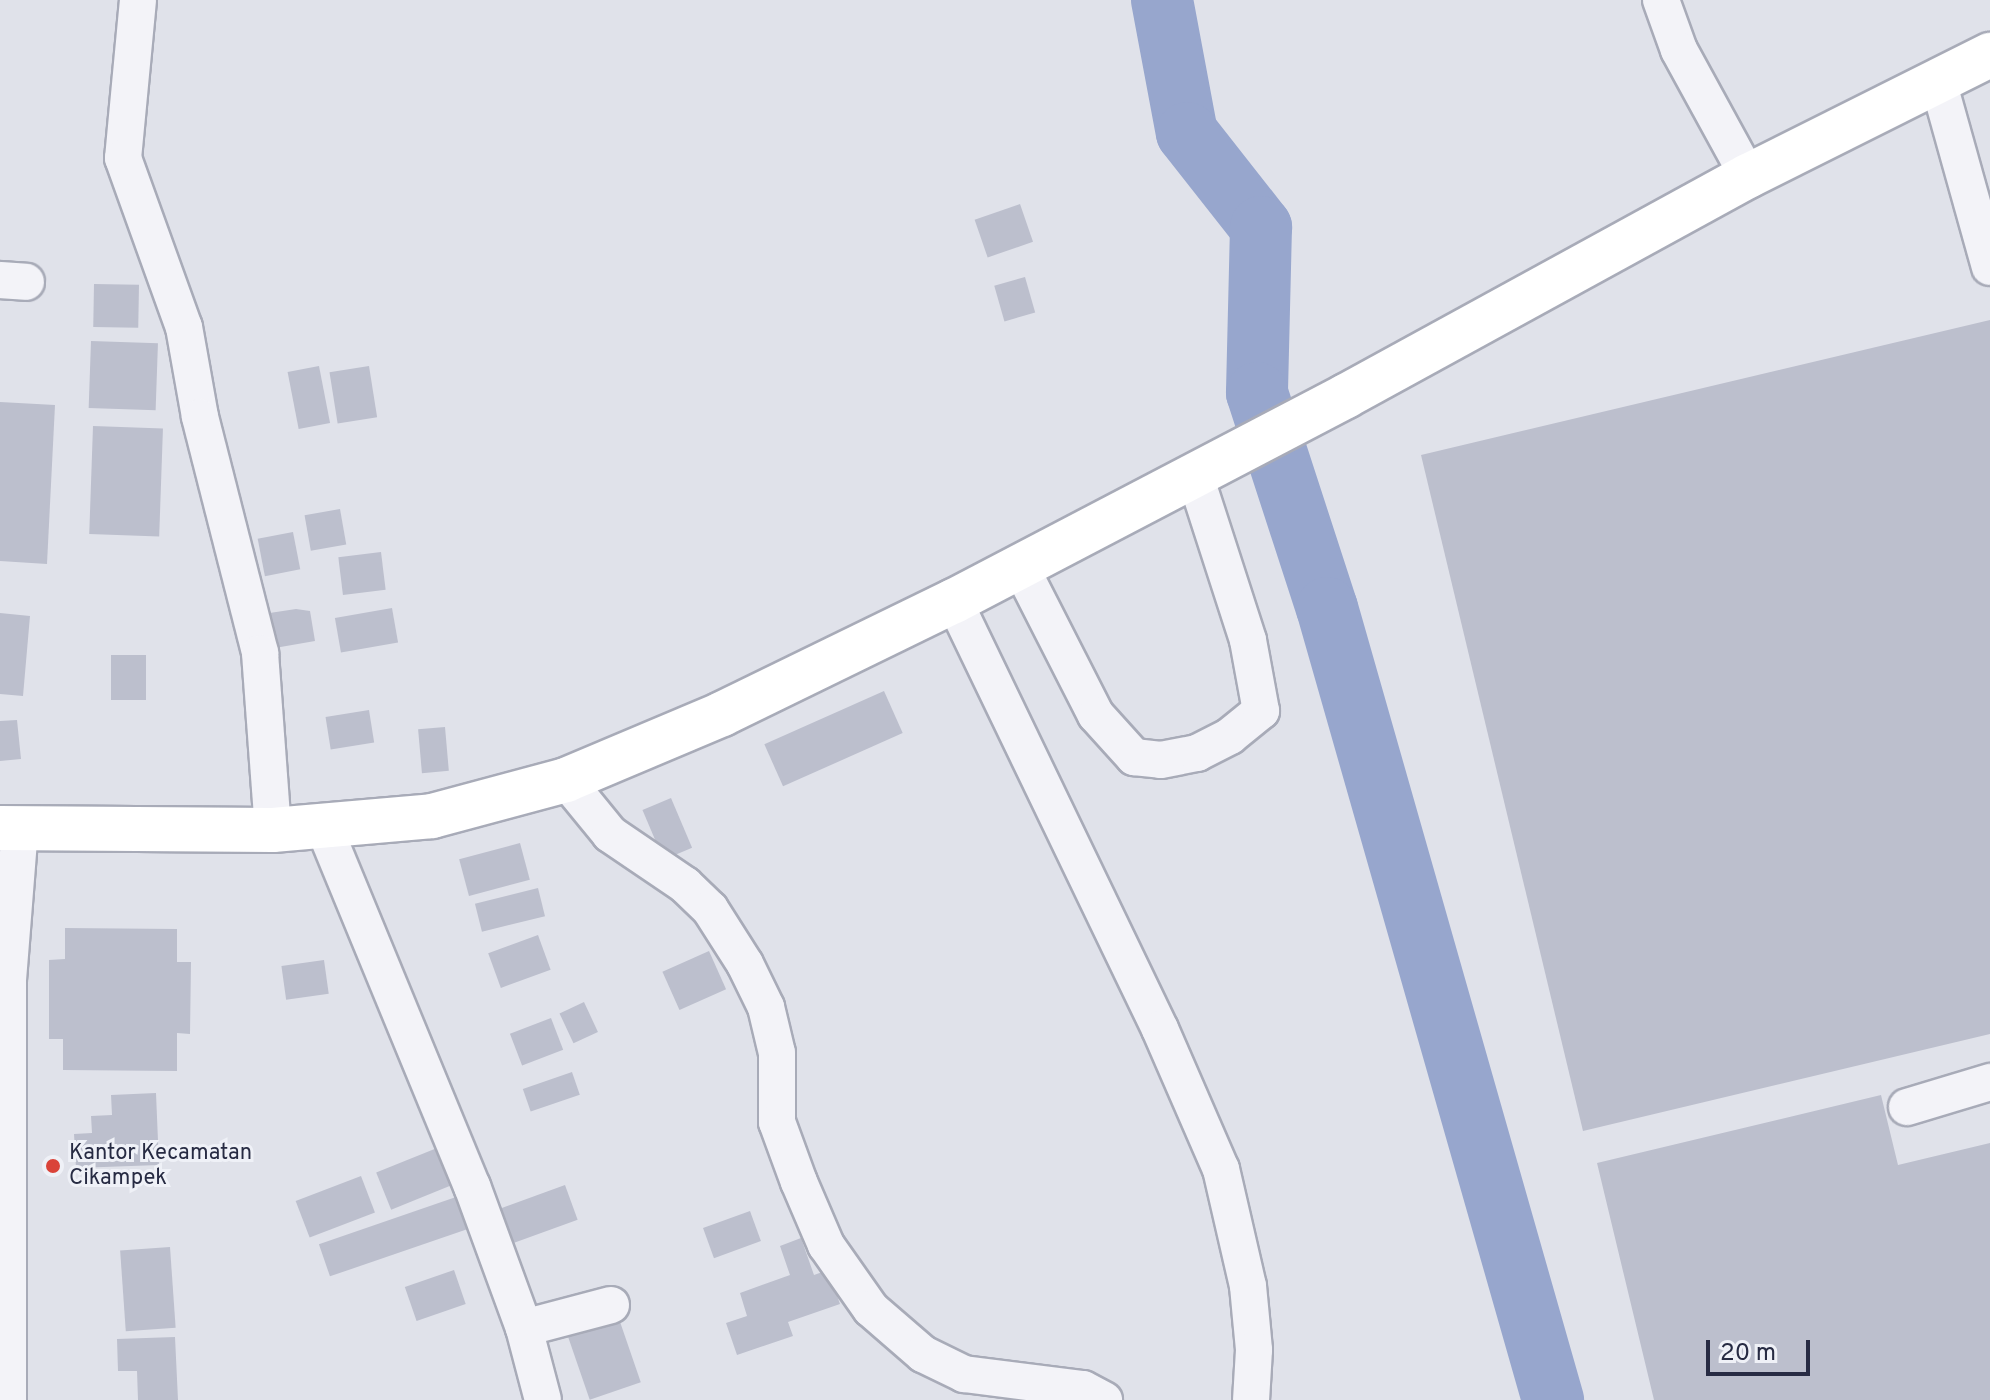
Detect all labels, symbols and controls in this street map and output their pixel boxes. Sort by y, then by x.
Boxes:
place label: Kantor Kecamatan Cikampek [69,1140,252,1192]
marker: Kantor Kecamatan Cikampek [44,1157,62,1175]
scale bar [1710,1324,1814,1374]
text: 20 m [1720,1339,1776,1369]

